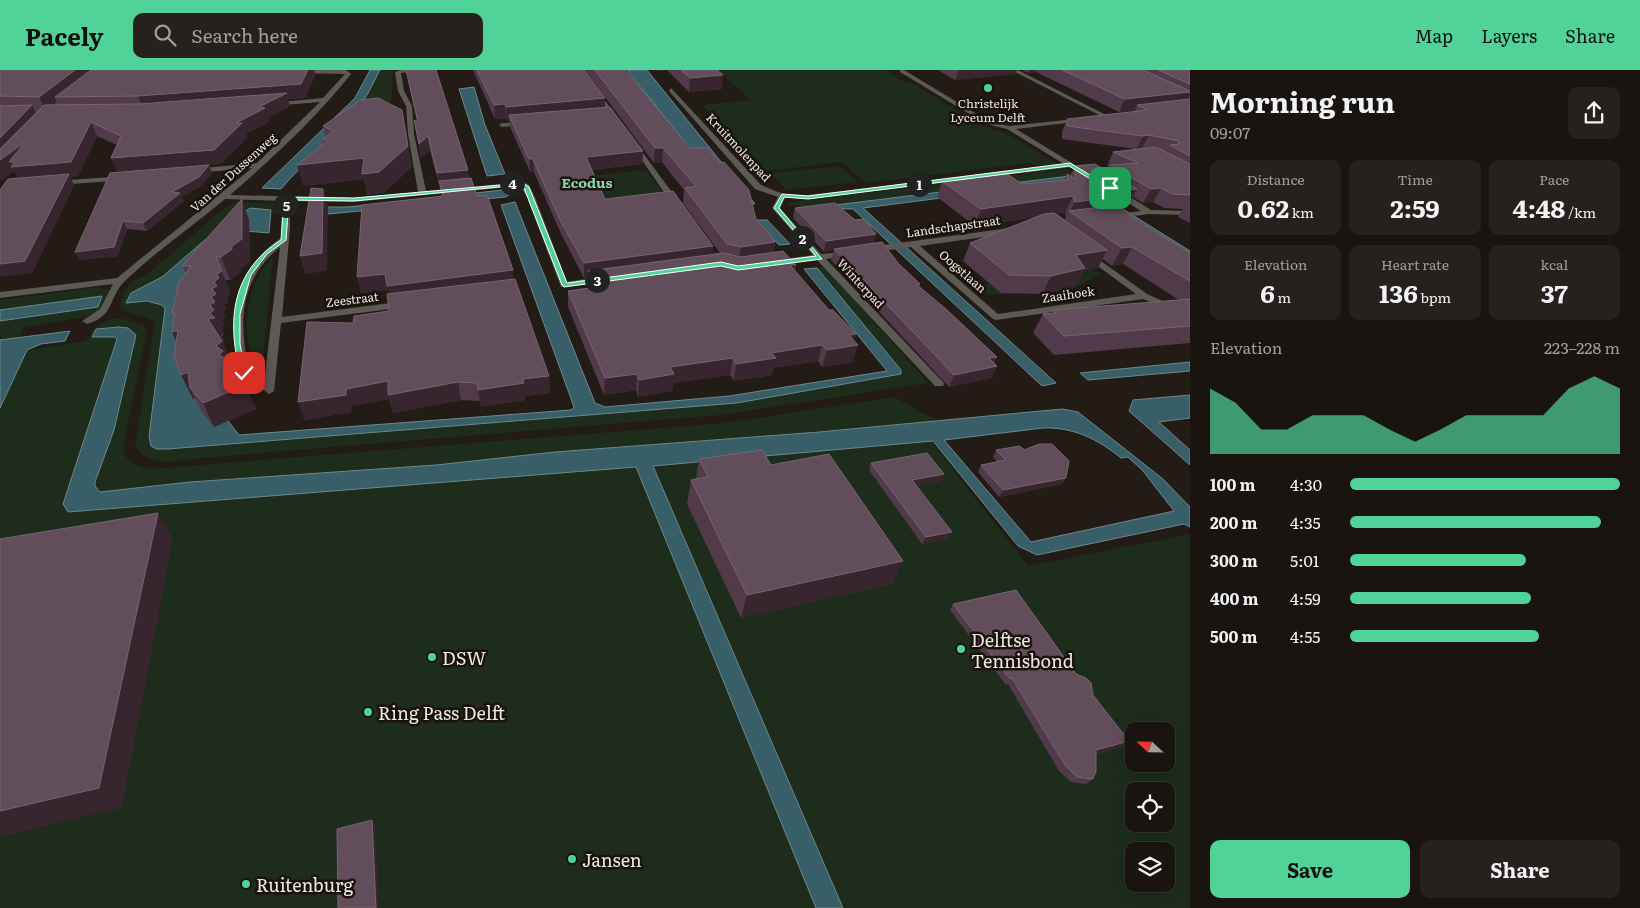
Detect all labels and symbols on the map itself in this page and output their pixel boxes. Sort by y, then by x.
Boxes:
marker: Christelijk Lyceum Delft [982,82,994,94]
place label: Christelijk Lyceum Delft [950,94,1026,126]
street label: Kruitmolenpad [702,109,776,186]
street label: Van der Dussenweg [186,128,280,216]
pin [1089,167,1131,209]
pin: 4 [500,170,524,196]
district label: Ecodus [561,172,613,192]
pin: 1 [906,172,932,196]
pin: 5 [274,192,298,218]
street label: Landschapstraat [905,210,1001,242]
pin: 2 [790,226,814,250]
street label: Oogstlaan [935,245,991,297]
street label: Winterpad [833,254,889,312]
pin: 3 [584,268,610,292]
street label: Zaaihoek [1040,281,1096,307]
street label: Zeestraat [325,287,380,311]
pin [223,352,265,394]
place label: Delftse Tennisbond [971,626,1074,674]
marker: Delftse Tennisbond [955,643,967,655]
place label: DSW [442,644,487,671]
marker: DSW [426,651,438,663]
place label: Ring Pass Delft [378,699,506,726]
marker: Ring Pass Delft [362,706,374,718]
north arrow [1125,722,1175,772]
place label: Jansen [582,846,642,873]
marker: Jansen [566,853,578,865]
place label: Ruitenburg [256,871,355,898]
marker: Ruitenburg [240,878,252,890]

